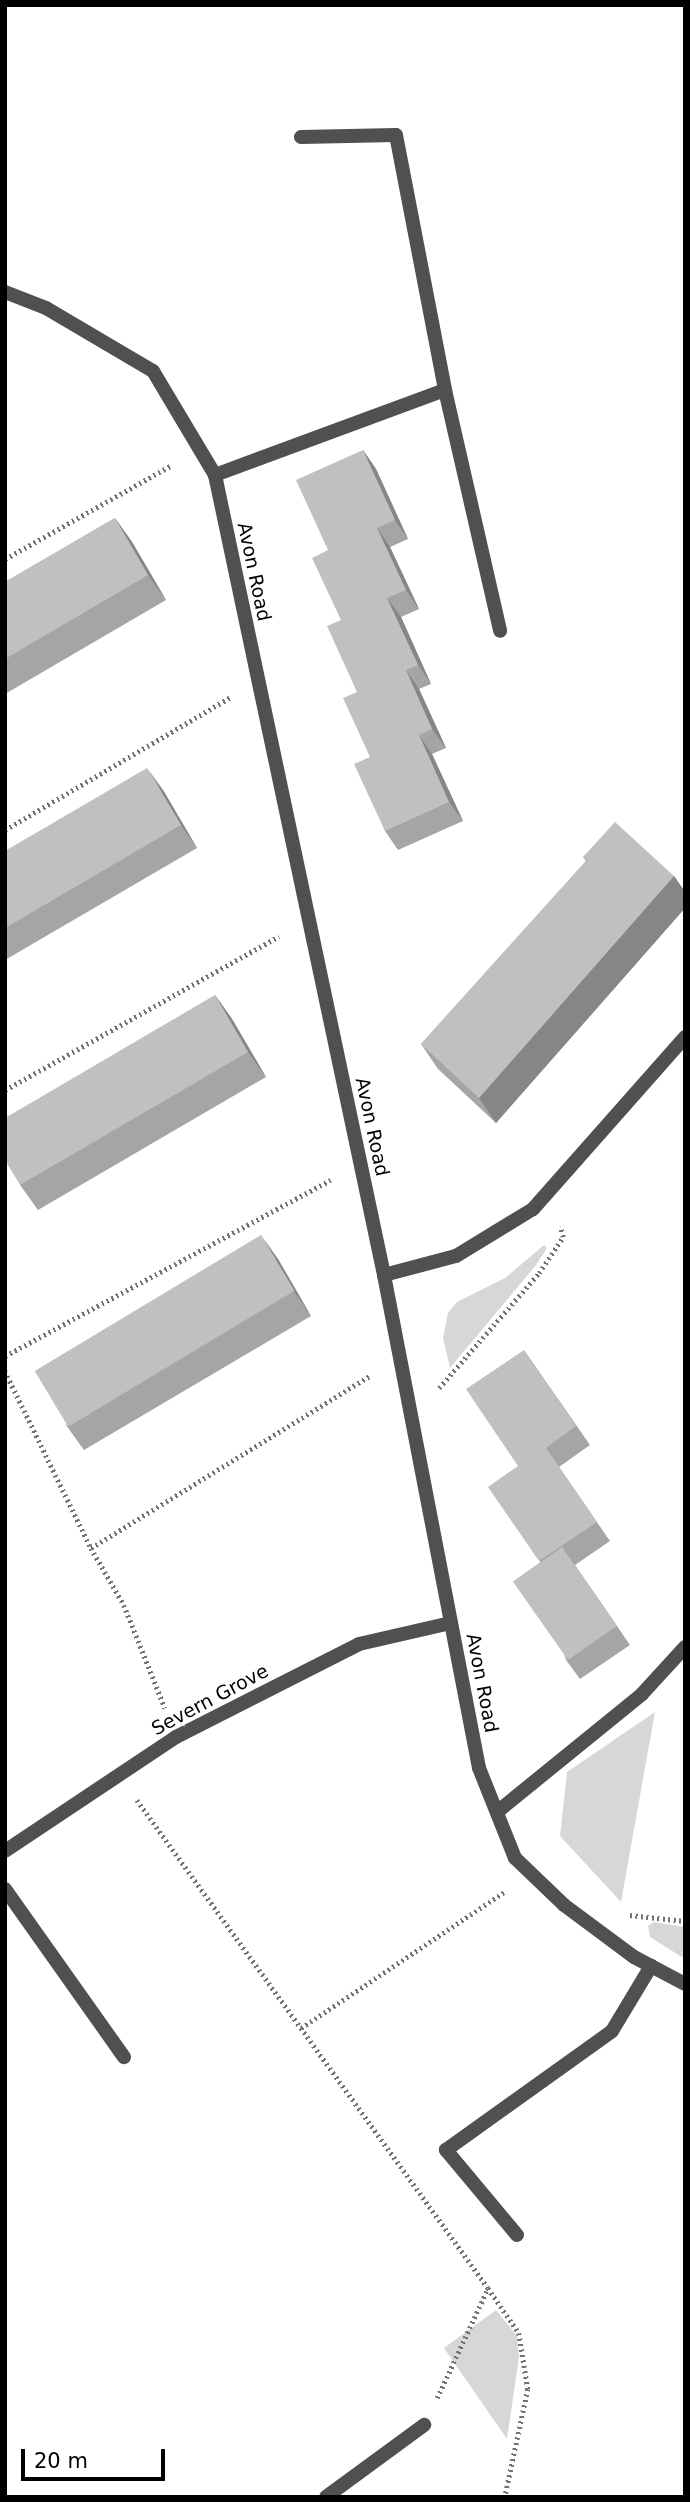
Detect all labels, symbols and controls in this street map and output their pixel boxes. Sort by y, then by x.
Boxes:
street label: Avon Road [232,520,276,624]
street label: Avon Road [350,1075,394,1179]
street label: Avon Road [461,1631,503,1735]
street label: Severn Grove [148,1660,272,1740]
scale bar [24,2436,168,2480]
text: 20 m [34,2449,88,2473]

